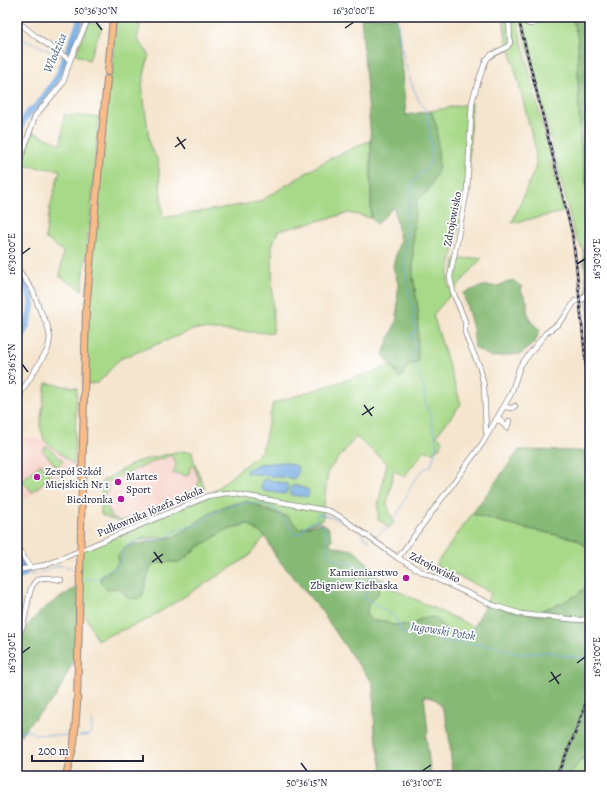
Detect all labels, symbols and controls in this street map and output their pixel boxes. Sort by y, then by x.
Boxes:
text: 50°36'30"N [75,4,117,17]
text: 16°30'00"E [333,4,375,17]
water label: Włodzica [39,30,71,75]
street label: Zdrojowisko [440,190,465,248]
text: 16°30'00"E [5,233,18,275]
text: 16°30'30"E [590,239,603,279]
text: 50°36'15"N [5,343,18,385]
place label: Zespół Szkół Miejskich Nr 1 [45,464,109,492]
place label: Martes Sport [126,469,158,497]
marker: Zespół Szkół Miejskich Nr 1 [32,472,42,482]
marker: Martes Sport [113,477,123,487]
street label: Pułkownika Józefa Sokola [95,482,206,541]
place label: Biedronka [67,492,114,507]
marker: Biedronka [116,494,126,504]
street label: Zdrojowisko [407,548,463,587]
place label: Kamieniarstwo Zbigniew Kiełbaska [310,565,399,593]
marker: Kamieniarstwo Zbigniew Kiełbaska [401,573,411,583]
water label: Jugowski Potok [408,618,477,644]
text: 16°30'30"E [5,633,18,673]
text: 16°31'00"E [590,637,603,677]
scale bar [32,737,143,763]
text: 200 m [38,743,69,759]
text: 50°36'15"N [286,776,328,789]
text: 16°31'00"E [402,776,442,789]

